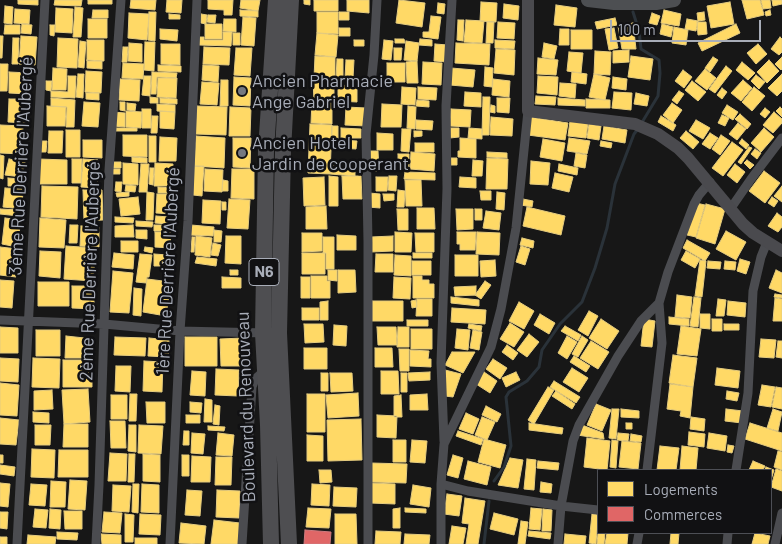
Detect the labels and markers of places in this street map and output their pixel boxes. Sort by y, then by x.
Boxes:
place label: Ancien Pharmacie Ange Gabriel [252,70,393,112]
marker: Ancien Pharmacie Ange Gabriel [236,85,248,97]
place label: Ancien Hotel Jardin de cooperant [252,132,409,174]
marker: Ancien Hotel Jardin de cooperant [236,147,248,159]

